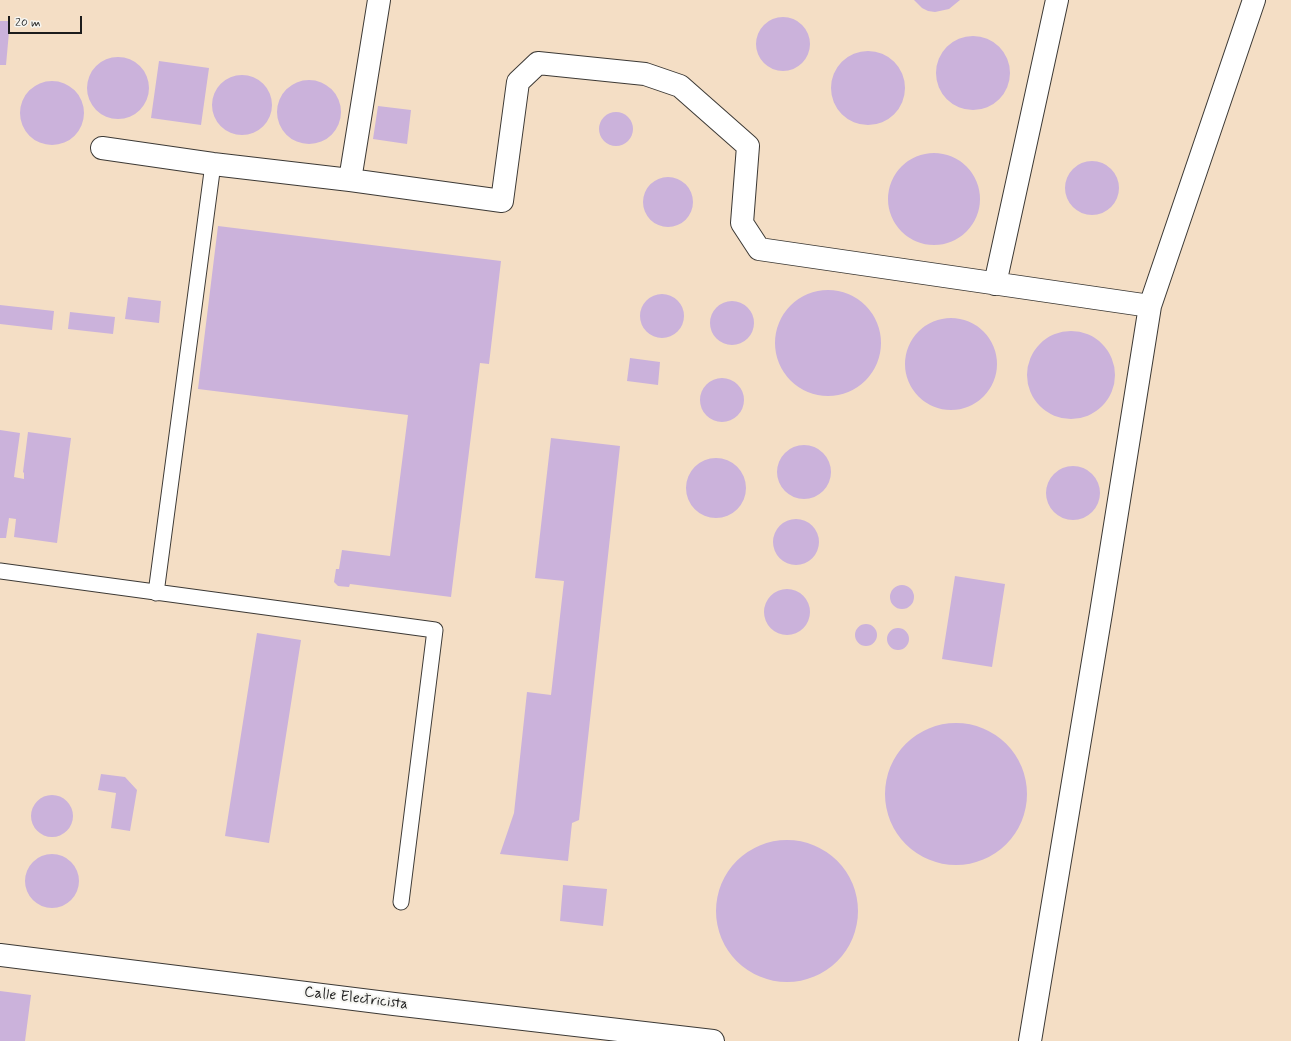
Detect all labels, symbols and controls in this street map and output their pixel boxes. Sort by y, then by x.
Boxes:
scale bar [10,8,84,34]
text: 20 m [15,15,41,31]
street label: Calle Electricista [303,984,409,1014]

